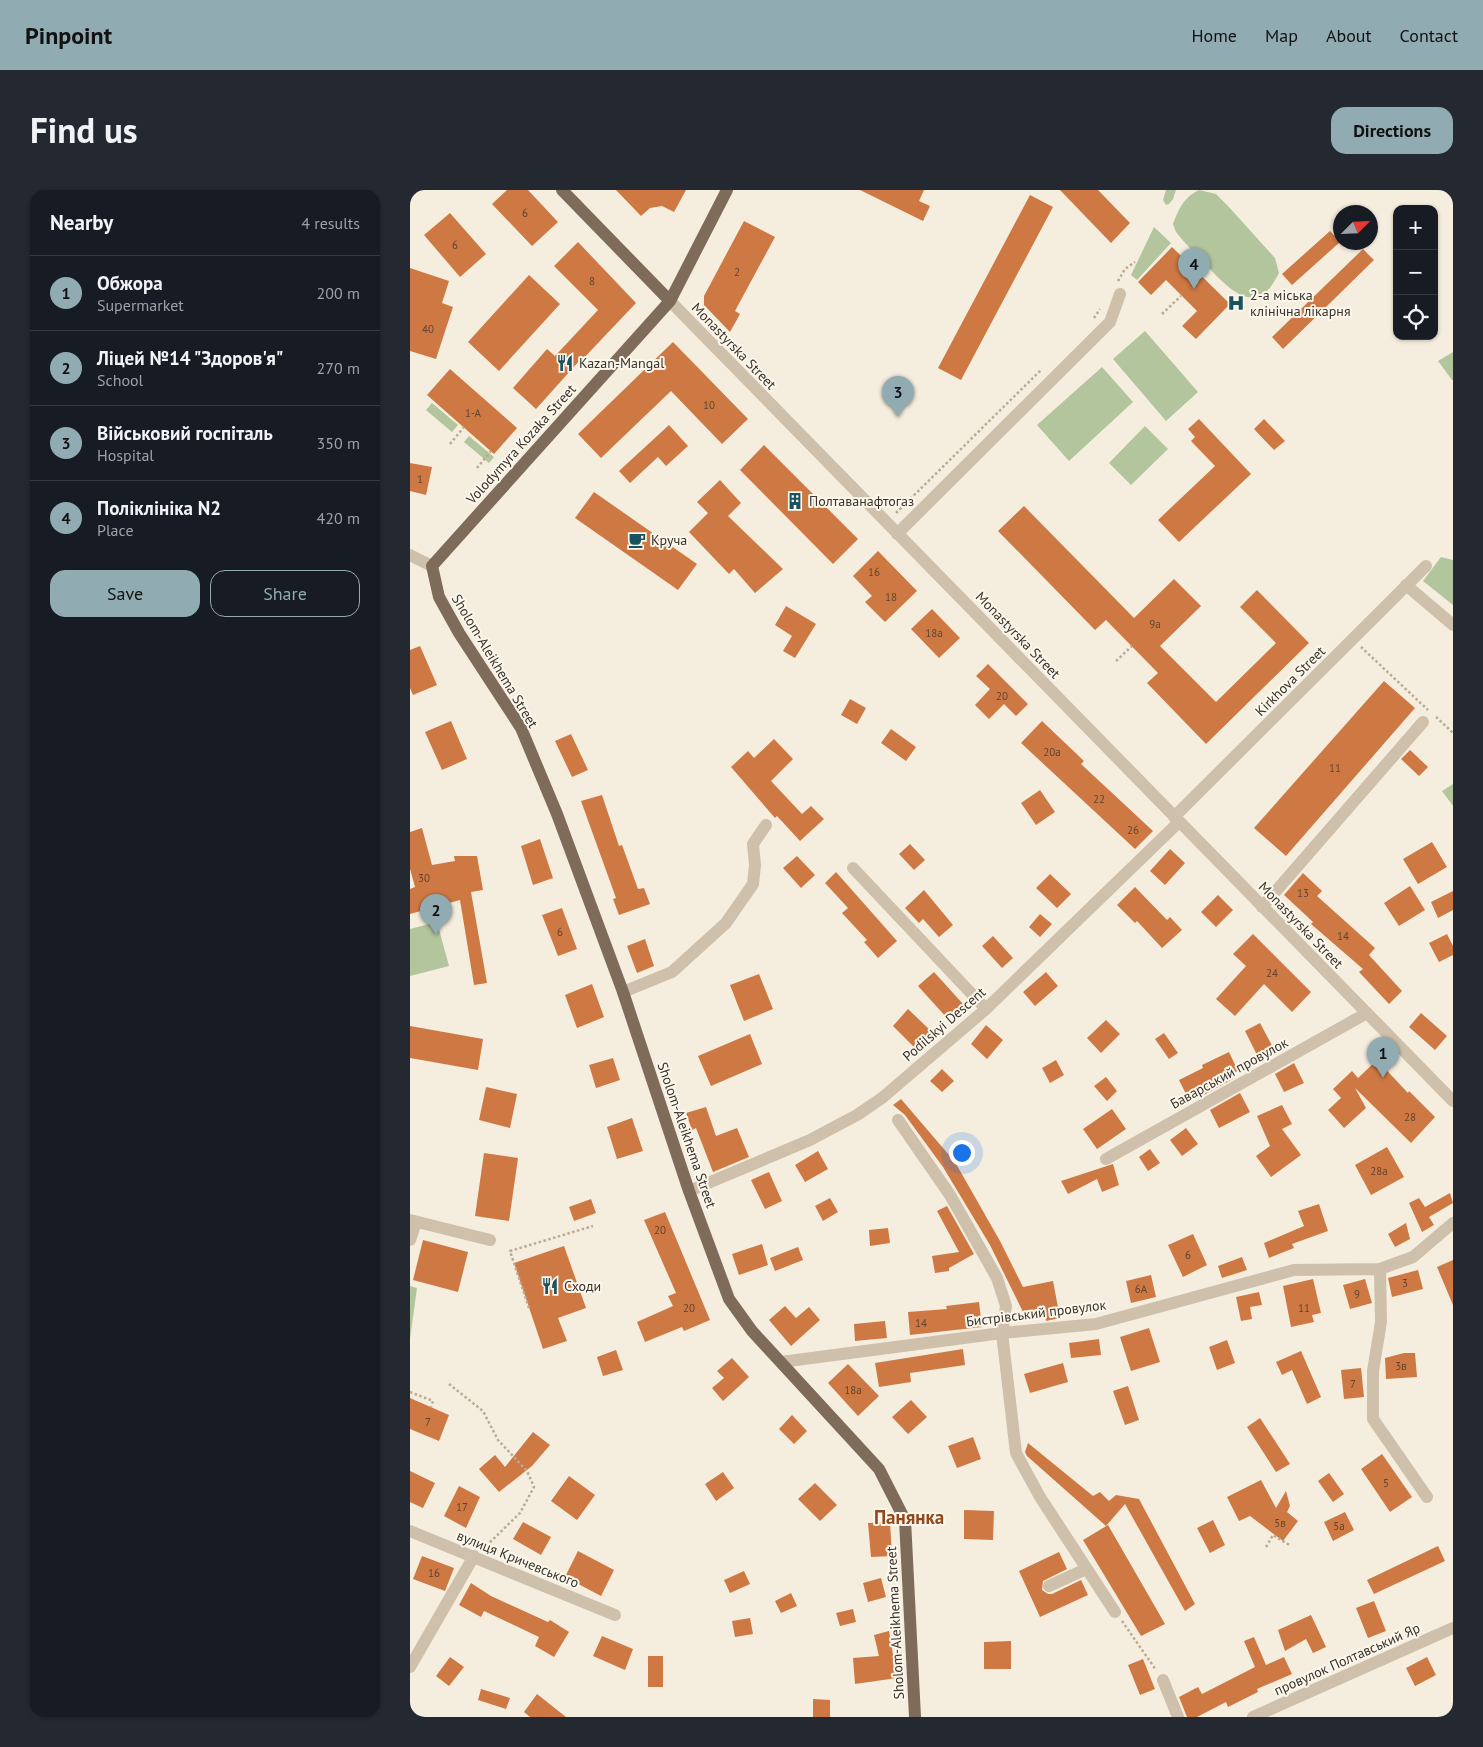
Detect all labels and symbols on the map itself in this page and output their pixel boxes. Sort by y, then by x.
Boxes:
north arrow [1333,205,1378,250]
house number: 6 [522,206,528,220]
house number: 6 [452,238,458,252]
pin: 4 [1178,248,1210,289]
house number: 2 [734,265,740,279]
house number: 8 [589,274,595,288]
place label: 2-а міська клінічна лікарня [1250,286,1351,320]
hospital icon: 2-а міська клінічна лікарня [1226,293,1246,313]
street label: Monastyrska Street [688,299,780,393]
house number: 40 [422,322,434,336]
restaurant icon: Kazan-Mangal [555,353,575,373]
place label: Kazan-Mangal [579,354,664,372]
pin: 3 [882,376,914,417]
street label: Volodymyra Kozaka Street [462,380,580,508]
house number: 10 [703,398,715,412]
house number: 1-А [465,406,482,420]
house number: 1 [417,472,423,486]
building icon: Полтаванафтогаз [785,491,805,511]
place label: Полтаванафтогаз [809,492,914,510]
cafe icon: Круча [627,530,647,550]
place label: Круча [651,531,687,549]
house number: 16 [868,565,880,579]
street label: Monastyrska Street [972,588,1064,682]
house number: 18 [885,590,897,604]
street label: Sholom-Aleikhema Street [448,591,542,731]
house number: 9а [1149,617,1161,631]
house number: 18а [925,626,943,640]
street label: Kirkhova Street [1251,642,1329,720]
house number: 20 [996,689,1008,703]
house number: 20а [1043,745,1061,759]
house number: 11 [1329,761,1341,775]
house number: 22 [1093,792,1105,806]
house number: 26 [1127,823,1139,837]
house number: 30 [418,871,430,885]
street label: Monastyrska Street [1255,878,1347,972]
house number: 13 [1297,886,1309,900]
pin: 2 [420,894,452,935]
house number: 6 [557,925,563,939]
house number: 14 [1337,929,1349,943]
house number: 24 [1266,966,1278,980]
street label: Podilskyi Descent [899,983,989,1065]
street label: Баварський провулок [1167,1033,1291,1113]
pin: 1 [1367,1037,1399,1078]
street label: Sholom-Aleikhema Street [654,1060,720,1211]
house number: 28 [1404,1110,1416,1124]
your location [949,1140,975,1166]
house number: 28а [1370,1164,1388,1178]
house number: 20 [654,1223,666,1237]
house number: 6 [1185,1248,1191,1262]
restaurant icon: Сходи [540,1276,560,1296]
house number: 3 [1402,1276,1408,1290]
place label: Сходи [564,1277,601,1295]
house number: 6А [1135,1282,1148,1296]
house number: 9 [1354,1287,1360,1301]
street label: Бистрівський провулок [965,1295,1107,1331]
house number: 20 [683,1301,695,1315]
house number: 11 [1298,1301,1310,1315]
house number: 14 [915,1316,927,1330]
house number: 3в [1395,1359,1407,1373]
house number: 7 [1350,1377,1356,1391]
house number: 18а [844,1383,862,1397]
house number: 7 [425,1415,431,1429]
house number: 5 [1383,1476,1389,1490]
house number: 17 [456,1500,468,1514]
district label: Панянка [874,1505,944,1529]
house number: 5в [1274,1516,1286,1530]
house number: 5а [1333,1519,1345,1533]
street label: вулиця Кричевського [454,1526,582,1592]
street label: Sholom-Aleikhema Street [882,1546,908,1700]
house number: 16 [428,1566,440,1580]
street label: провулок Полтавський Яр [1271,1619,1423,1699]

